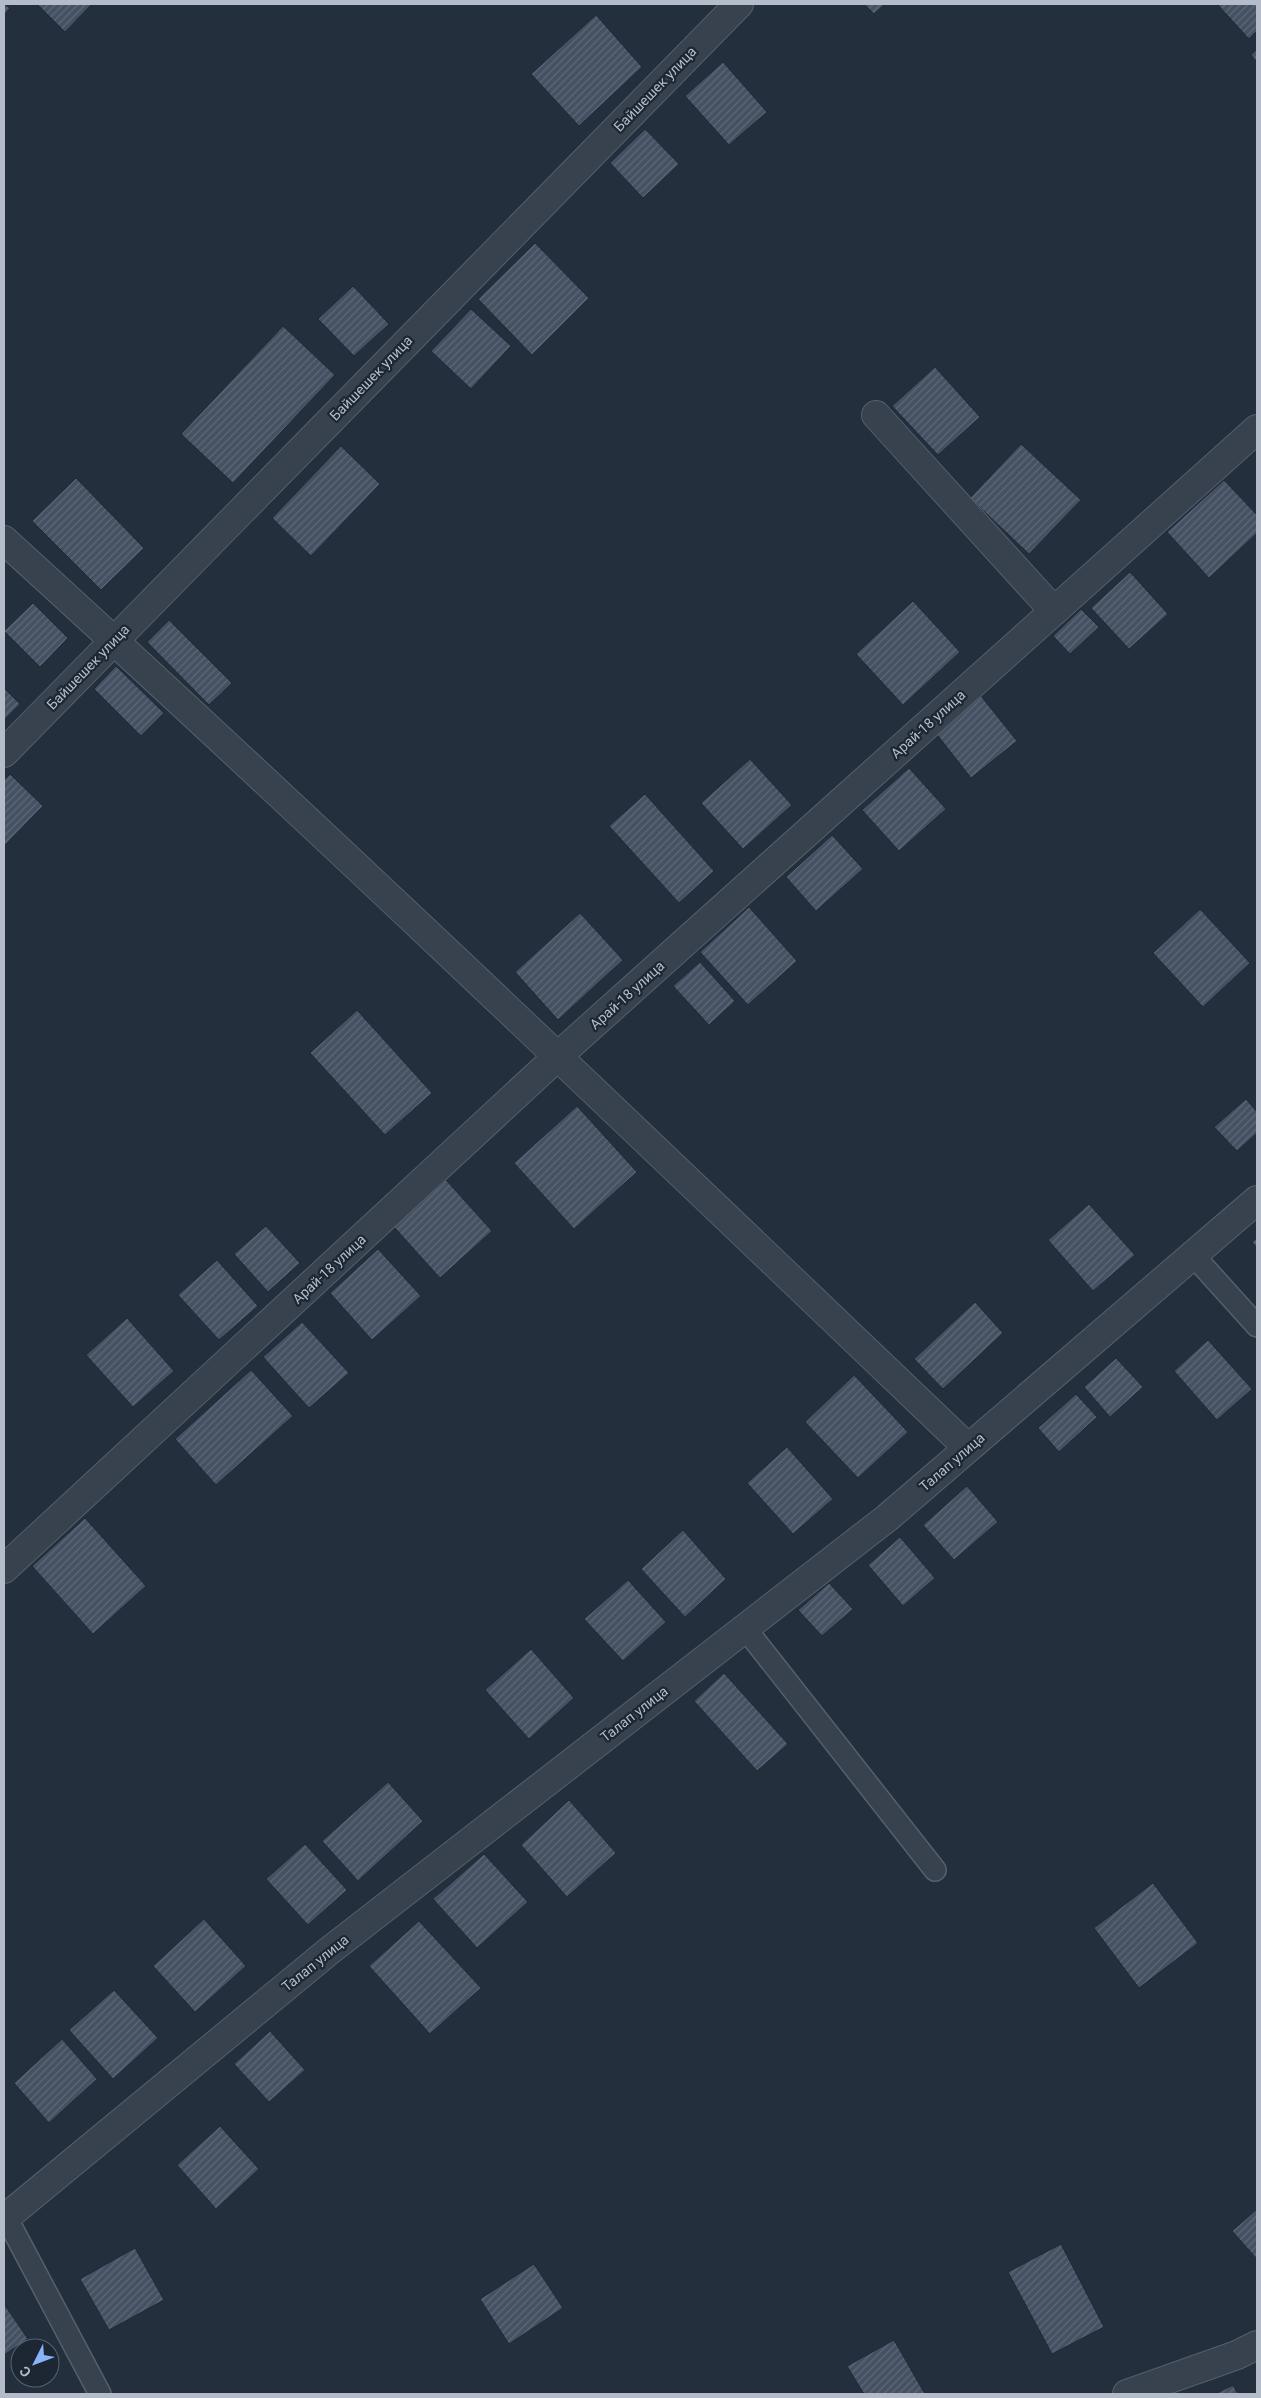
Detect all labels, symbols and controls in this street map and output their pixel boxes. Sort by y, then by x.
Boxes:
street label: Байшешек улица [611,43,699,135]
street label: Байшешек улица [327,332,415,424]
street label: Байшешек улица [44,621,132,713]
street label: Арай-18 улица [888,687,968,761]
street label: Арай-18 улица [587,958,667,1032]
street label: Арай-18 улица [289,1231,369,1307]
street label: Талап улица [916,1429,988,1495]
street label: Талап улица [597,1683,671,1745]
street label: Талап улица [279,1931,351,1995]
north arrow [10,2338,60,2388]
text: С [16,2363,34,2380]

